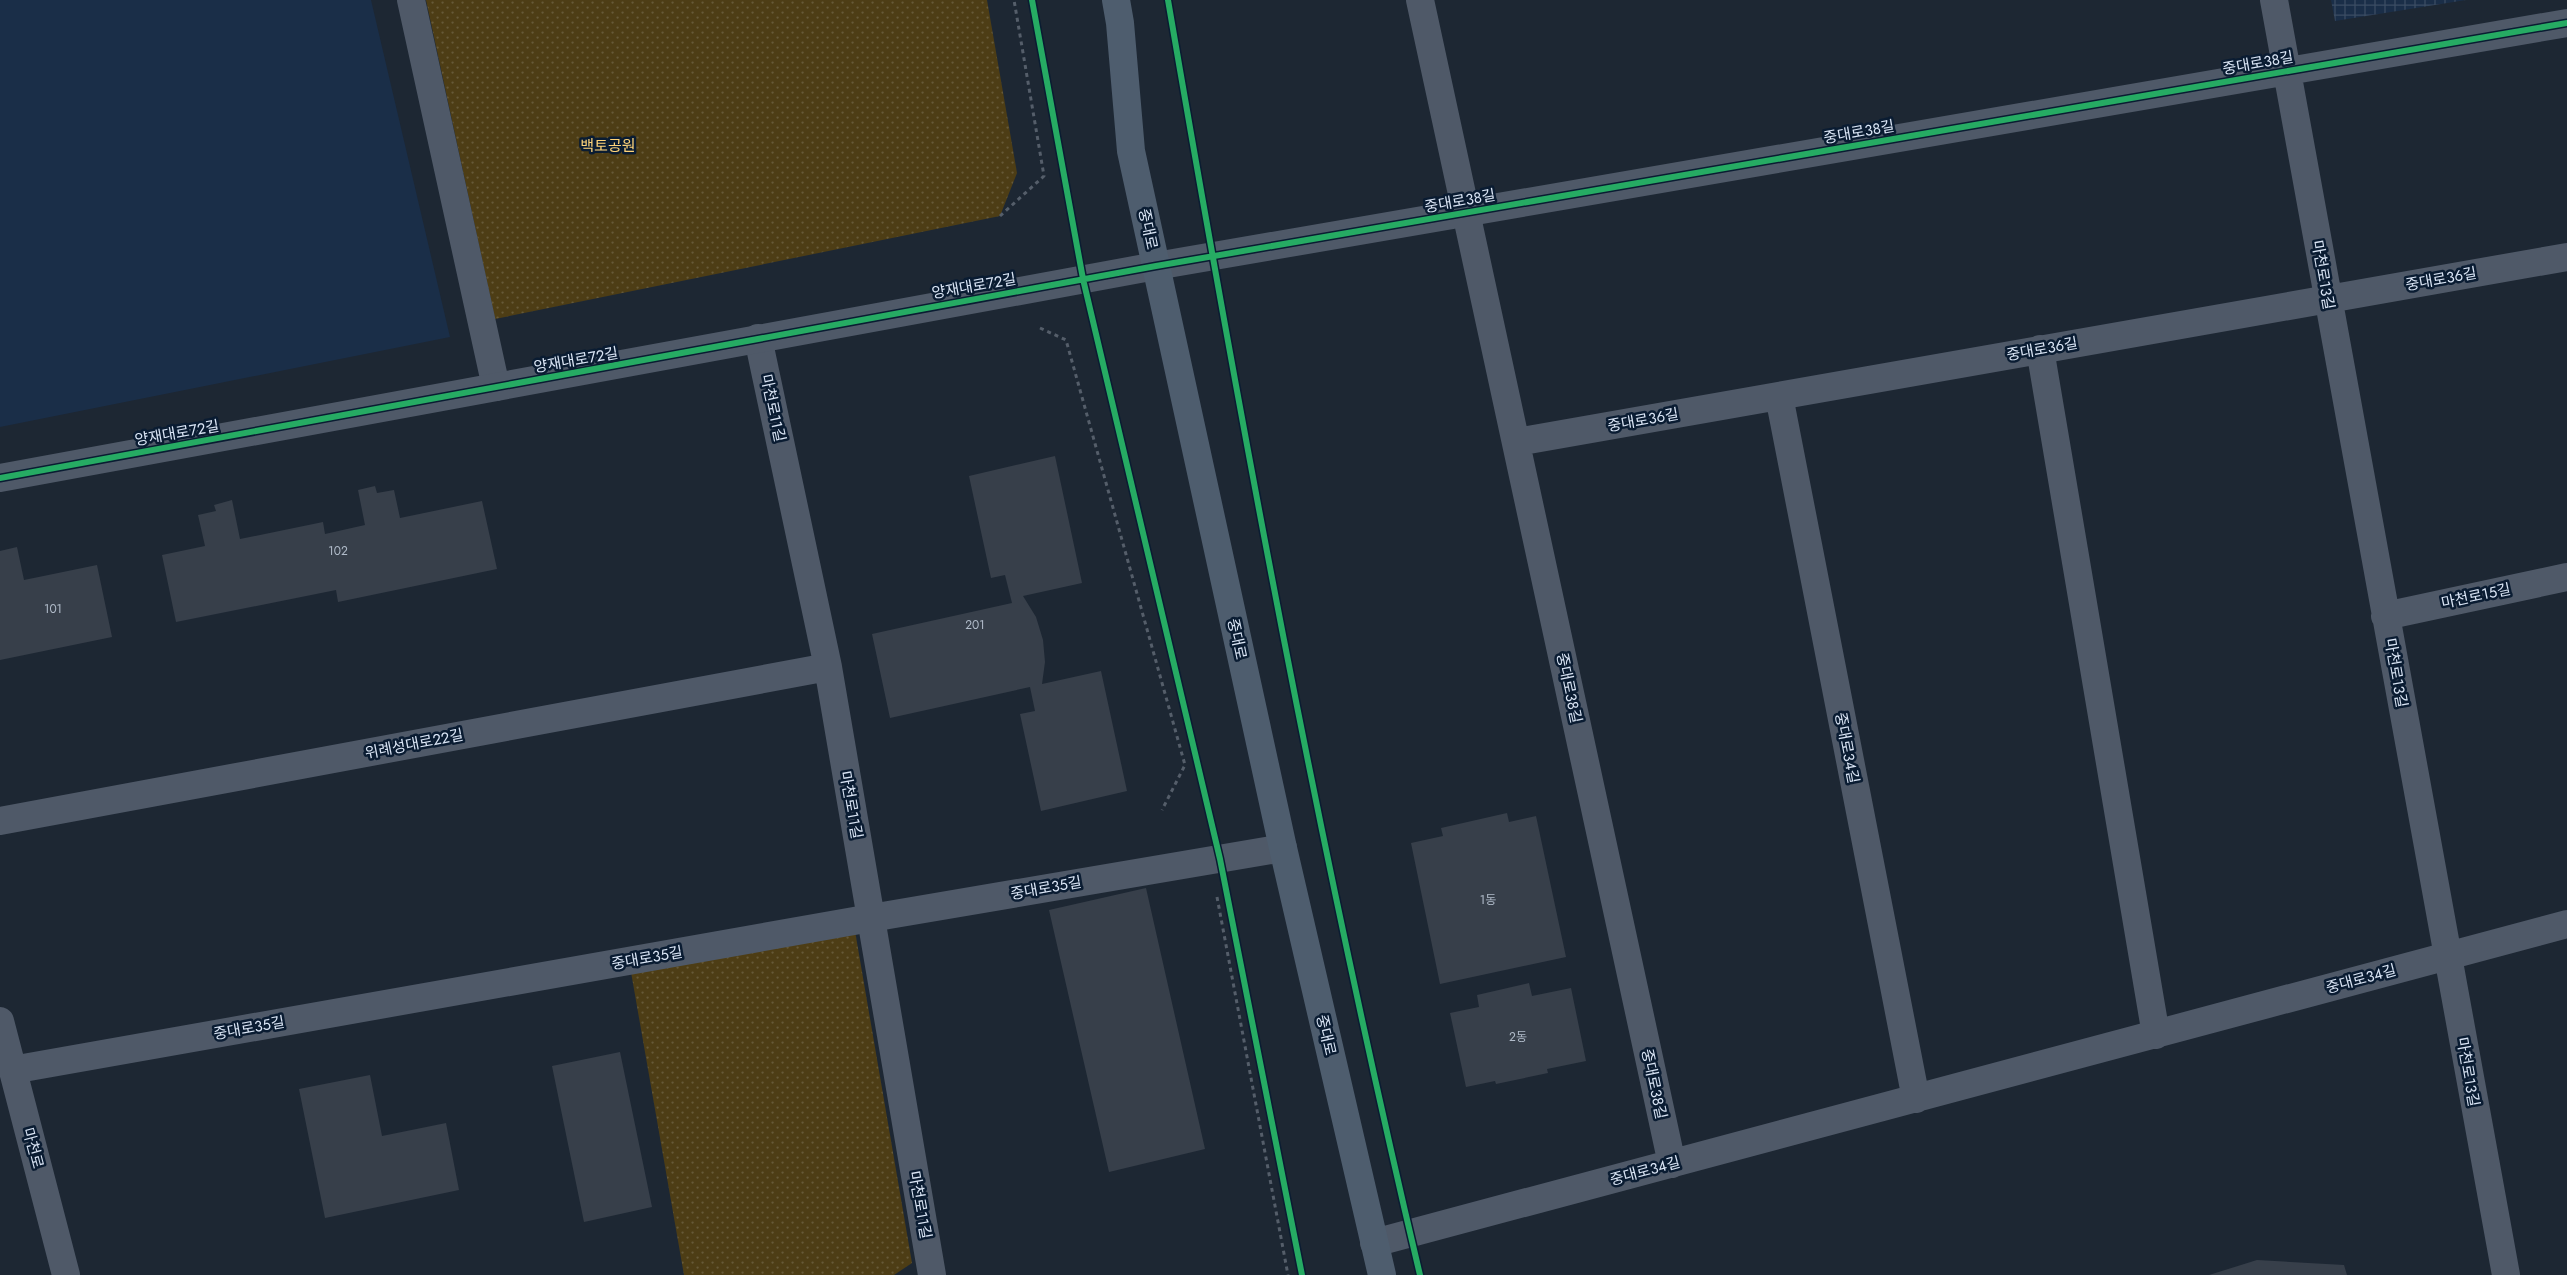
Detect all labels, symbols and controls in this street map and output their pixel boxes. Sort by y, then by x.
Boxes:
street label: 중대로38길 [2221,46,2295,80]
street label: 중대로38길 [1822,115,1896,149]
park label: 백토공원 [580,135,636,157]
street label: 중대로38길 [1423,184,1497,218]
street label: 중대로 [1133,206,1163,252]
street label: 마천로13길 [2306,239,2340,311]
street label: 중대로36길 [2404,262,2478,296]
street label: 양재대로72길 [930,268,1018,304]
street label: 중대로36길 [2005,332,2079,366]
street label: 양재대로72길 [532,342,620,378]
street label: 마천로11길 [755,372,791,444]
street label: 중대로36길 [1606,403,1680,437]
street label: 양재대로72길 [133,415,221,451]
house number: 102 [328,542,348,560]
street label: 마천로15길 [2439,578,2513,614]
house number: 101 [44,600,62,618]
house number: 201 [965,616,985,634]
street label: 중대로 [1222,616,1252,662]
street label: 마천로13길 [2379,637,2413,709]
street label: 중대로38길 [1551,651,1587,725]
street label: 중대로34길 [1829,710,1865,786]
street label: 위례성대로22길 [363,724,465,764]
street label: 마천로11길 [834,769,868,841]
street label: 중대로35길 [1009,871,1083,905]
house number: 1동 [1480,891,1496,909]
street label: 중대로35길 [610,941,684,975]
street label: 중대로34길 [2323,959,2399,999]
street label: 중대로35길 [212,1011,286,1045]
street label: 중대로 [1311,1012,1341,1058]
house number: 2동 [1509,1028,1527,1046]
street label: 마천로13길 [2451,1036,2485,1108]
street label: 중대로38길 [1636,1047,1672,1121]
street label: 마천로 [17,1125,49,1171]
street label: 중대로34길 [1607,1151,1683,1191]
street label: 마천로11길 [903,1169,937,1241]

